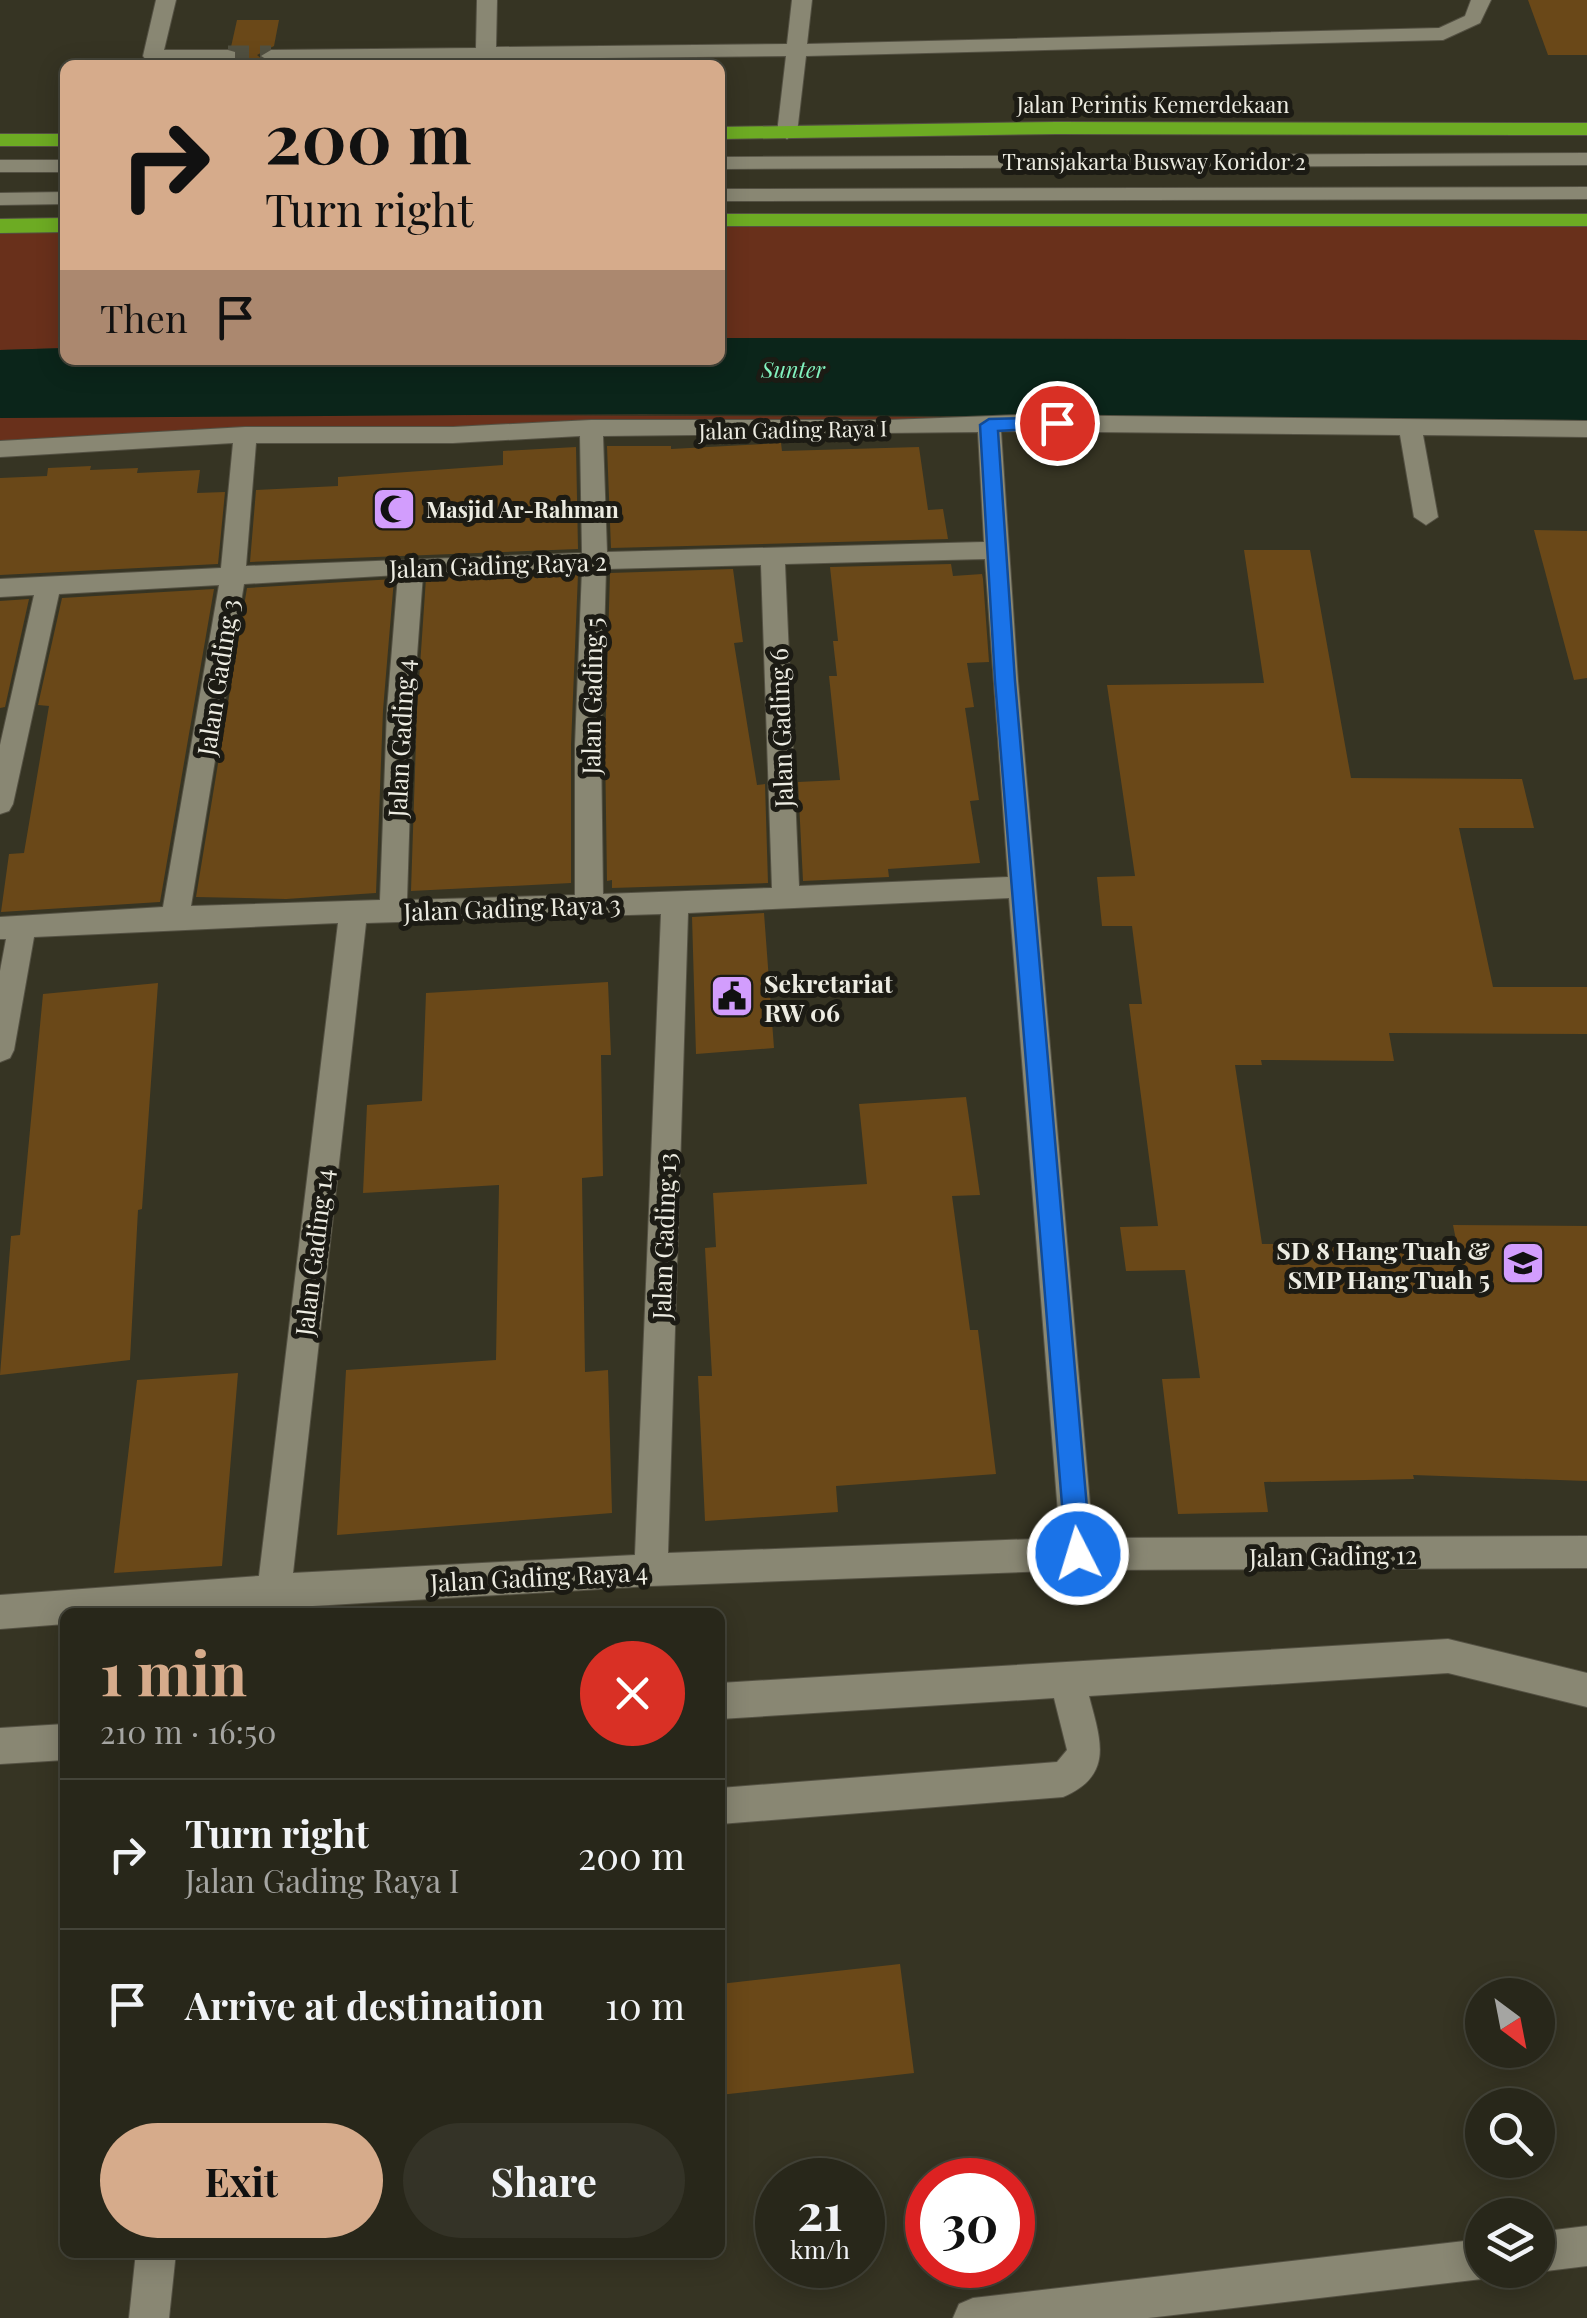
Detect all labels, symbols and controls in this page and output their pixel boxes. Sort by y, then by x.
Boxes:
text: 200 m [265,88,472,182]
street label: Jalan Perintis Kemerdekaan [1016,89,1289,119]
icon: right [100,100,230,230]
street label: Transjakarta Busway Koridor 2 [1002,146,1306,176]
text: Turn right [265,178,473,238]
icon: arrive [208,290,263,345]
text: Then [100,292,188,343]
water label: Sunter [760,354,825,384]
pin [1015,381,1100,466]
icon: arrive [1030,396,1085,451]
street label: Jalan Gading Raya I [697,412,888,446]
mosque icon: Masjid Ar-Rahman [371,486,417,532]
place label: Masjid Ar-Rahman [426,494,619,524]
street label: Jalan Gading Raya 2 [388,544,607,584]
street label: Jalan Gading 3 [188,596,246,759]
street label: Jalan Gading 5 [573,617,609,776]
street label: Jalan Gading 6 [761,648,799,809]
street label: Jalan Gading 4 [379,658,421,819]
street label: Jalan Gading Raya 3 [402,887,621,927]
place label: Sekretariat RW 06 [764,966,893,1028]
public building icon: Sekretariat RW 06 [709,973,755,1019]
street label: Jalan Gading 13 [644,1152,682,1321]
street label: Jalan Gading 14 [286,1166,340,1339]
place label: SD 8 Hang Tuah & SMP Hang Tuah 5 [1276,1233,1491,1295]
school or university icon: SD 8 Hang Tuah & SMP Hang Tuah 5 [1500,1240,1546,1286]
position arrow [1026,1502,1130,1606]
street label: Jalan Gading 12 [1248,1537,1417,1573]
street label: Jalan Gading Raya 4 [428,1554,649,1598]
text: 1 min [100,1631,247,1711]
button: close [580,1641,685,1746]
text: 210 m · 16:50 [100,1709,277,1752]
text: Turn right [185,1807,369,1858]
icon: right [100,1827,155,1882]
text: 200 m [578,1829,685,1880]
text: Jalan Gading Raya I [185,1858,460,1901]
icon: arrive [100,1977,155,2032]
north arrow [1465,1978,1555,2068]
map controls [1465,1978,1555,2288]
text: Arrive at destination [185,1979,544,2030]
text: 10 m [605,1979,685,2030]
button: search [1465,2088,1555,2178]
button: Exit [100,2123,383,2238]
button: Share [403,2123,685,2238]
speed limit sign: 30 [905,2158,1035,2288]
text: 21 [797,2177,843,2244]
button: layers [1465,2198,1555,2288]
text: km/h [790,2232,850,2265]

